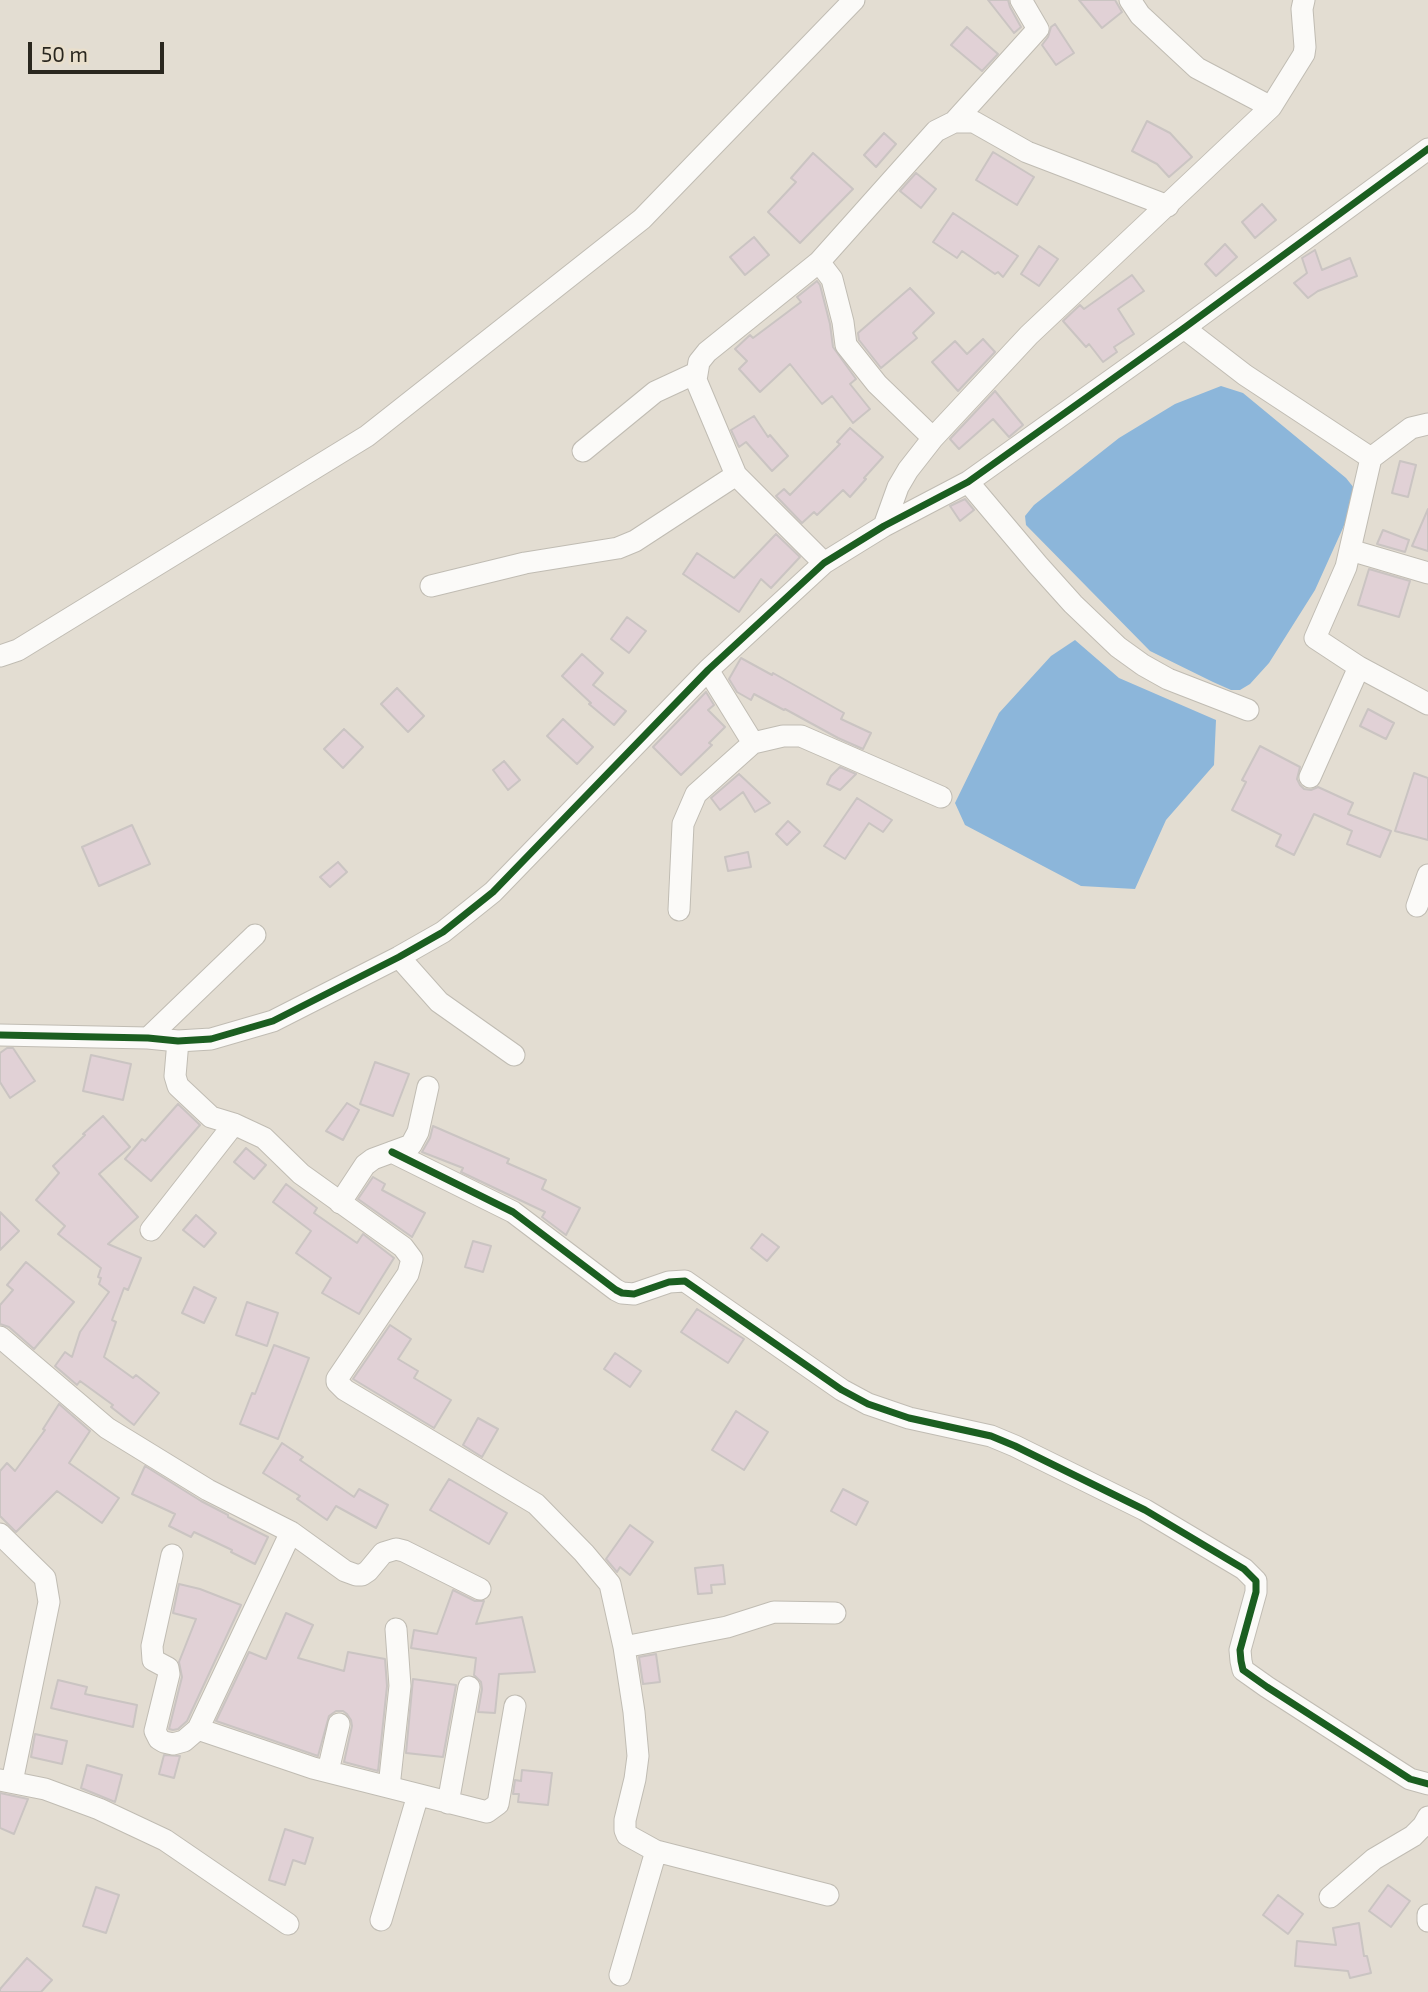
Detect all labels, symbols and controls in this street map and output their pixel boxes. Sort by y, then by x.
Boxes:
scale bar [32,28,168,72]
text: 50 m [41,41,88,66]

